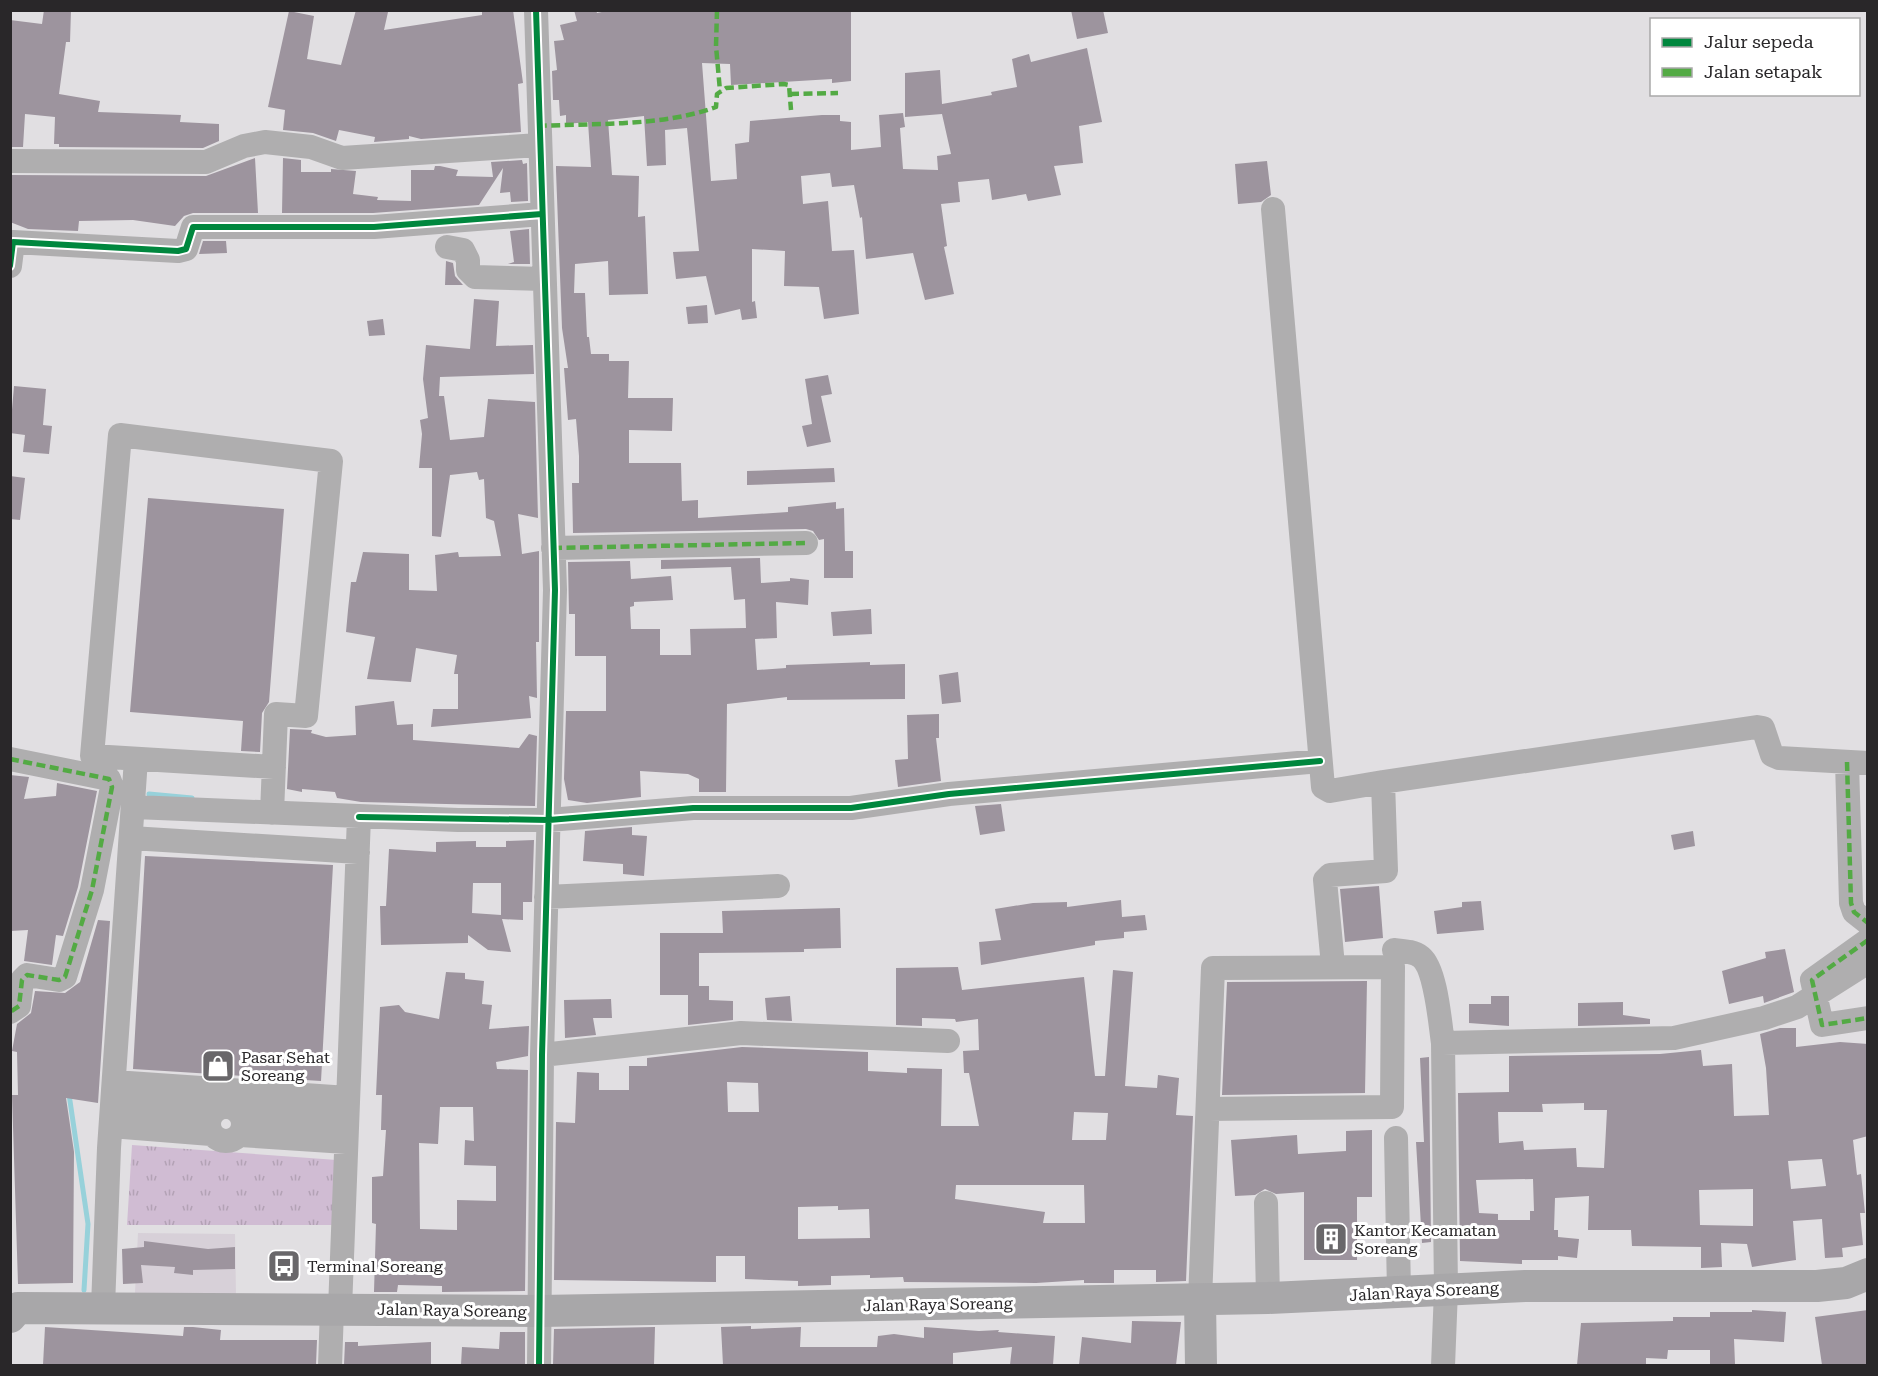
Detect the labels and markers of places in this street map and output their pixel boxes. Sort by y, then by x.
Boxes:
shop icon: Pasar Sehat Soreang [200,1048,236,1084]
place label: Pasar Sehat Soreang [241,1048,330,1085]
building icon: Kantor Kecamatan Soreang [1313,1221,1349,1257]
place label: Kantor Kecamatan Soreang [1354,1221,1496,1258]
bus stop icon: Terminal Soreang [266,1248,302,1284]
place label: Terminal Soreang [307,1257,444,1276]

